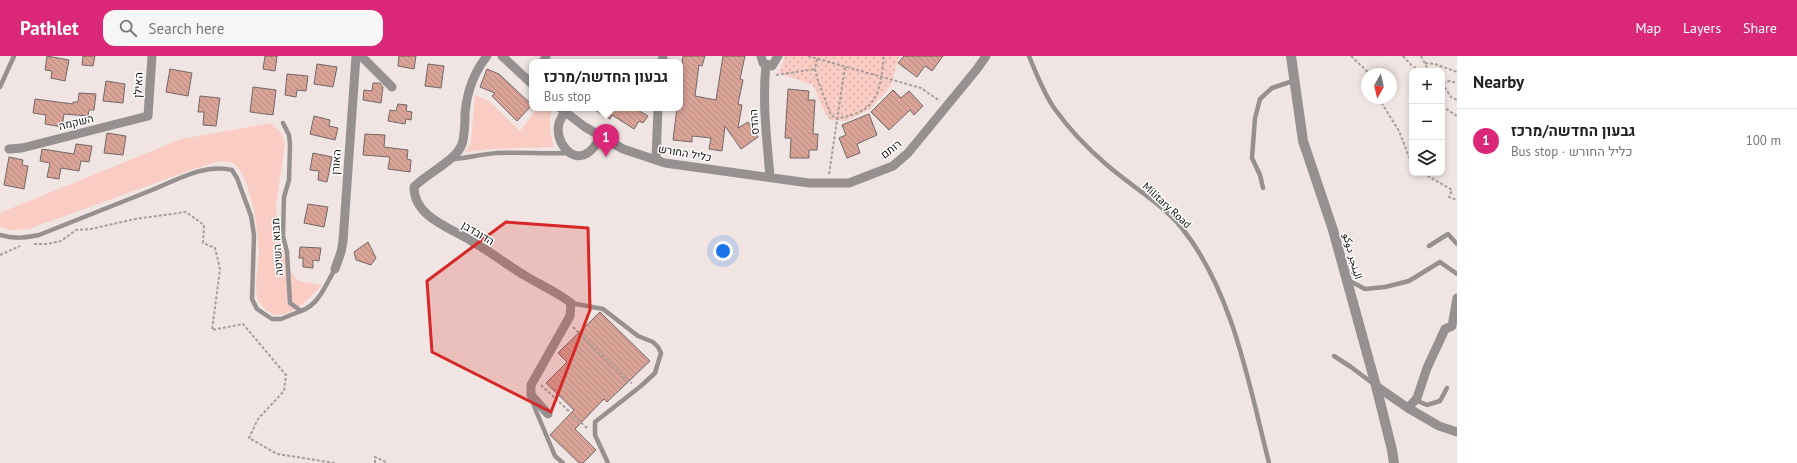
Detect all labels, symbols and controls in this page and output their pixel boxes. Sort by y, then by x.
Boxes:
search box [103,10,383,46]
text: Pathlet [20,16,79,40]
icon: search [117,17,139,39]
text: Search here [149,19,224,38]
text: Map [1635,19,1661,37]
text: Layers [1683,19,1721,37]
text: Share [1743,19,1777,37]
popup [529,59,683,111]
text: גבעון החדשה/מרכז [544,67,668,86]
north arrow [1361,68,1397,104]
map controls [1409,68,1445,176]
button: + [1409,68,1445,104]
text: Nearby [1473,71,1524,93]
street label: האילן [130,72,146,98]
text: Bus stop [544,88,591,105]
button: − [1409,104,1445,140]
street label: ההדס [746,109,762,135]
street label: השקמה [57,111,95,133]
text: גבעון החדשה/מרכז [1511,121,1635,140]
pin: 1 [593,124,619,157]
text: 1 [1482,132,1490,149]
text: 100 m [1746,132,1781,149]
street label: רותם [878,137,904,161]
button: layers [1409,140,1445,176]
street label: כליל החורש [657,141,713,165]
text: Bus stop · כליל החורש [1511,143,1633,160]
street label: האורן [328,149,344,175]
street label: Military Road [1140,179,1194,231]
street label: מבוא השיטה [268,218,286,276]
street label: הדובדבן [459,218,497,248]
street label: البنجر دوكو [1340,231,1366,281]
your location [713,241,733,261]

